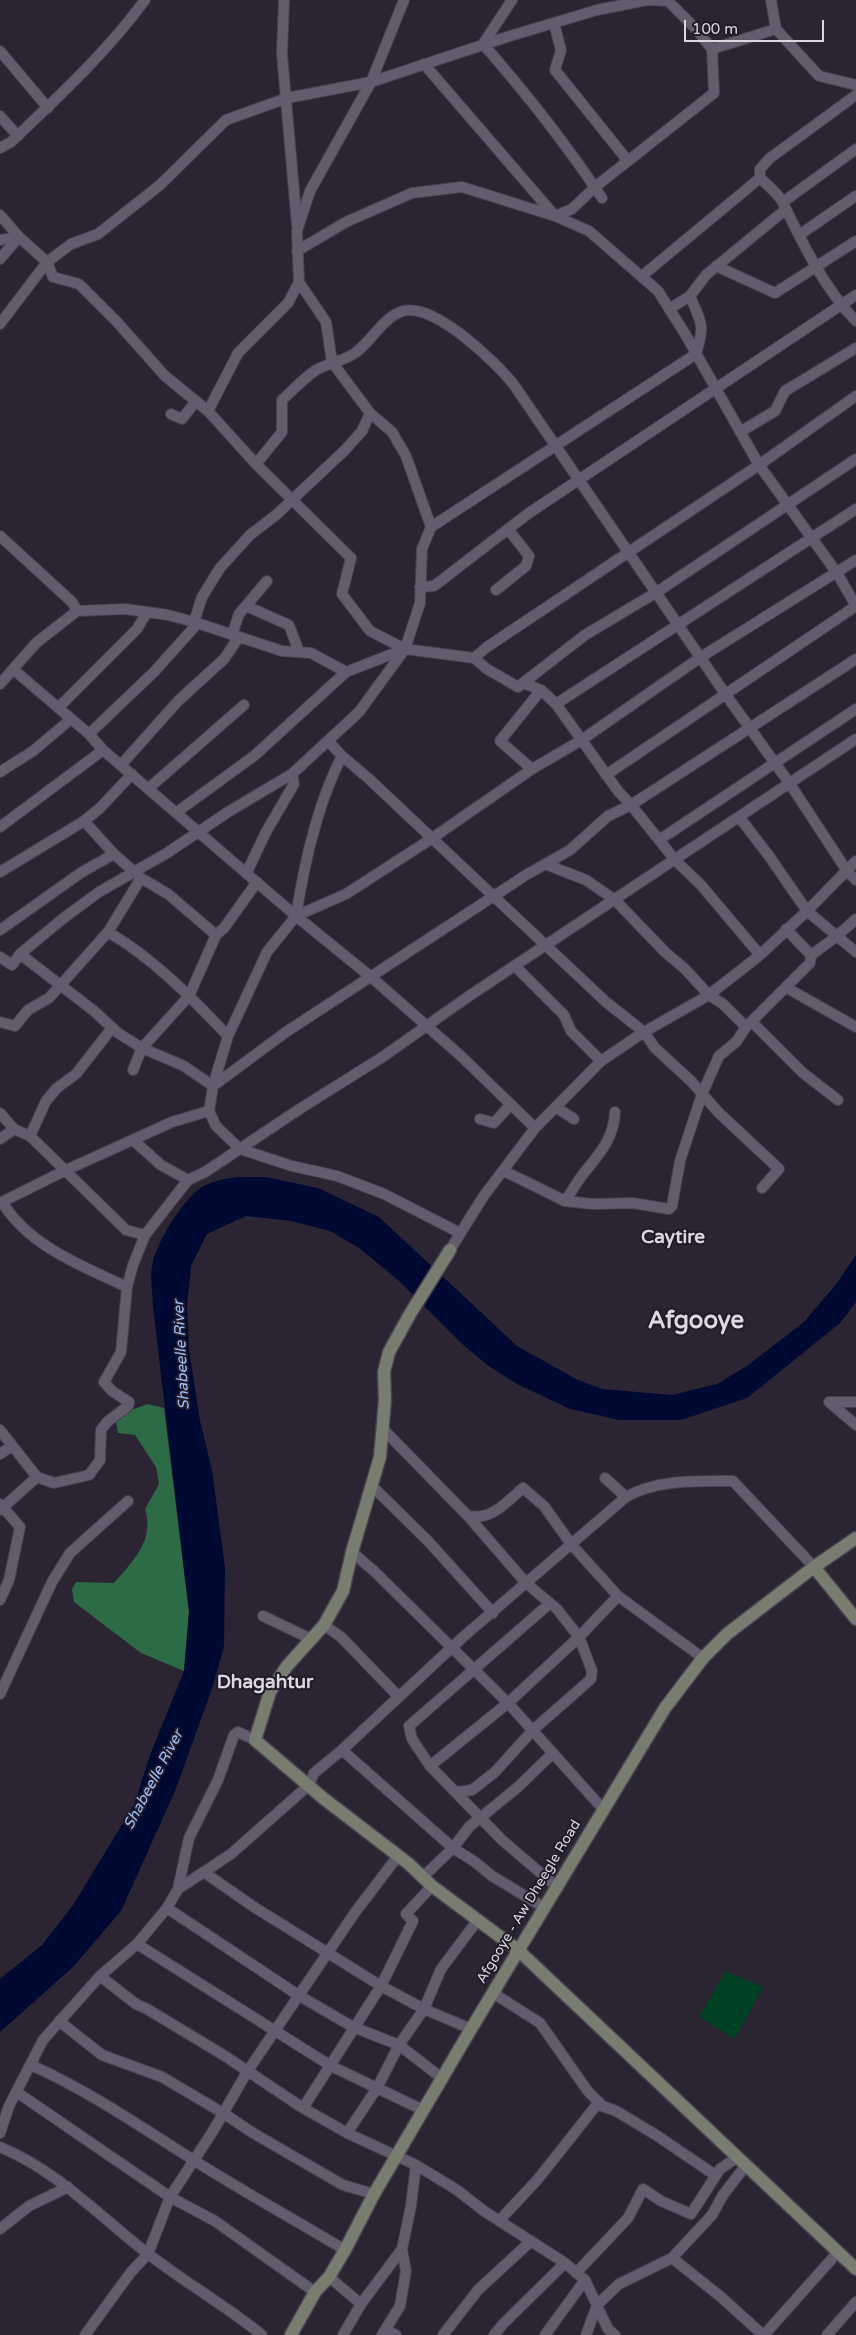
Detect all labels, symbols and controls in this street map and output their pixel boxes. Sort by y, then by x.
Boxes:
scale bar [686,10,826,42]
text: 100 m [692,20,738,38]
district label: Caytire [641,1227,705,1249]
water label: Shabeelle River [170,1300,194,1410]
district label: Afgooye [648,1308,744,1336]
district label: Dhagahtur [217,1672,313,1694]
water label: Shabeelle River [120,1727,188,1833]
street label: Afgooye - Aw Dheegle Road [473,1817,585,1987]

